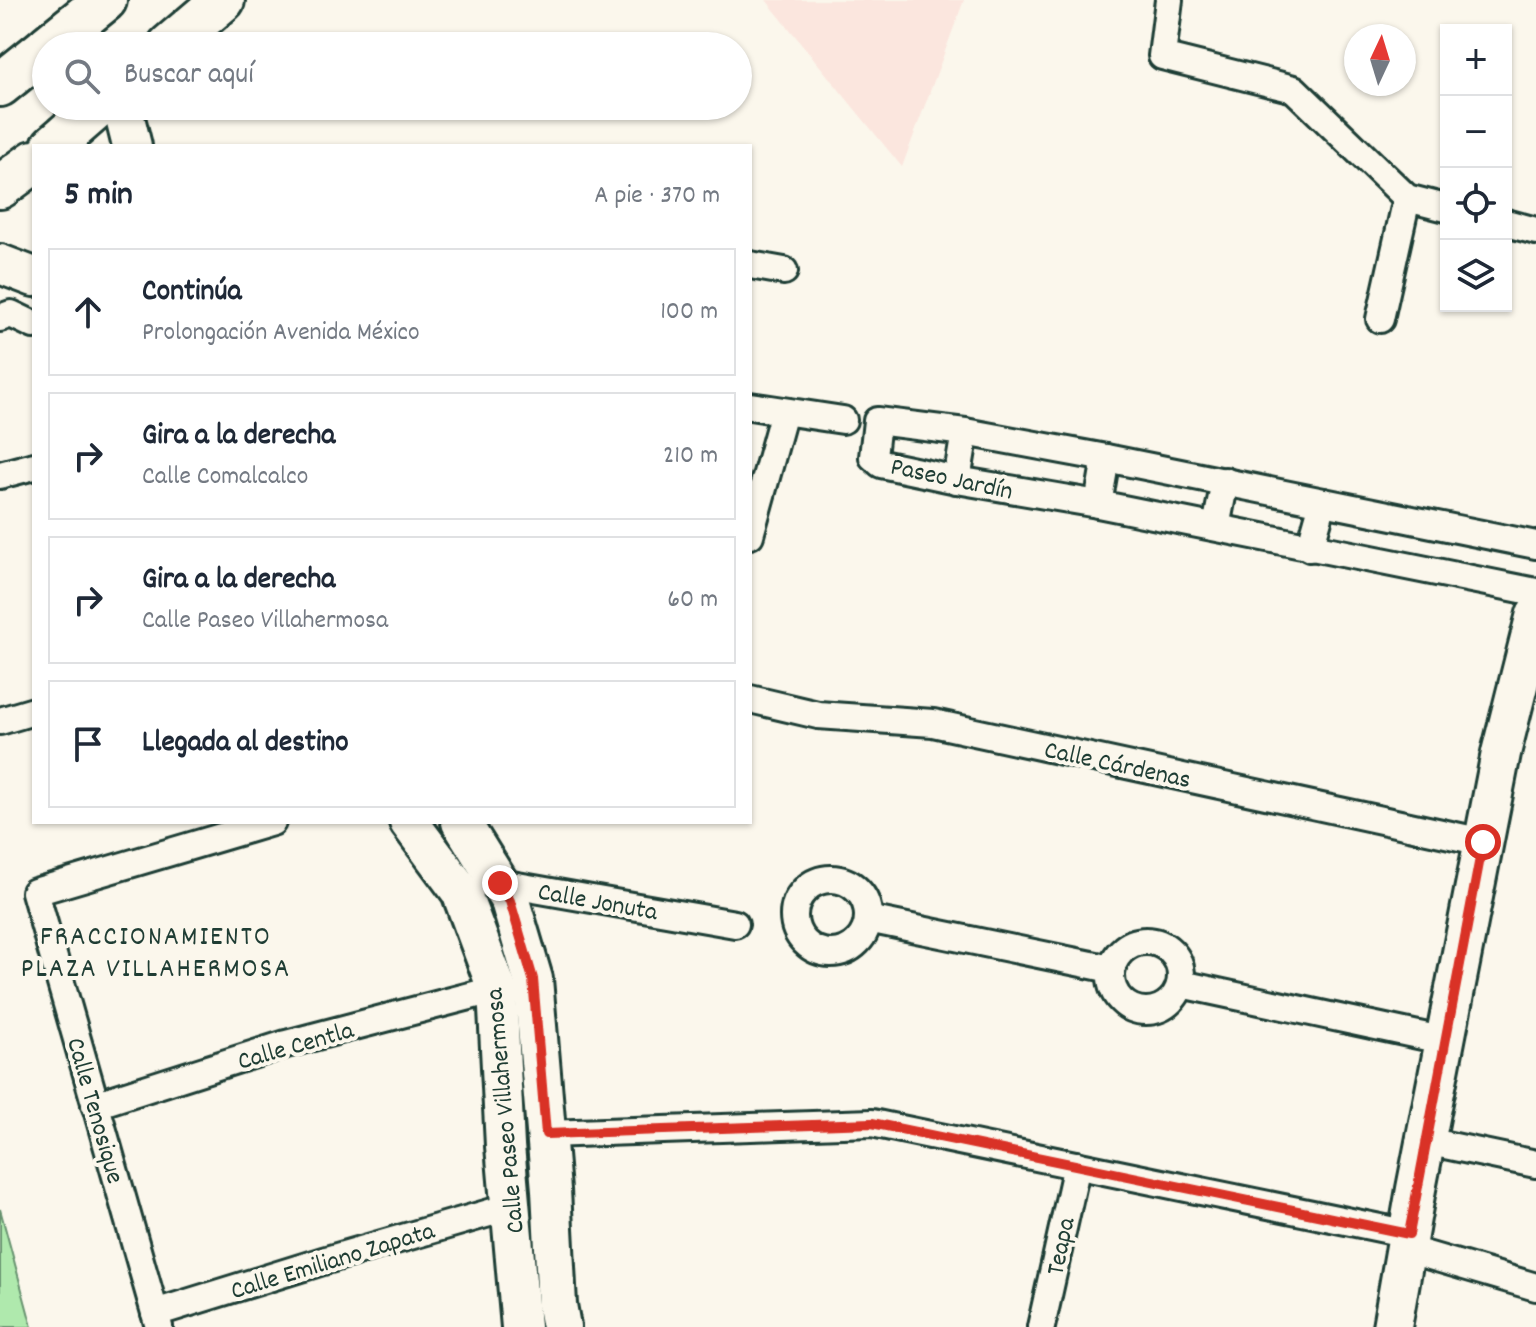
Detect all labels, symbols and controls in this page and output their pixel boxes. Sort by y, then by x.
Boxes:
north arrow [1344,24,1416,96]
map controls [1440,24,1512,312]
button: + [1440,24,1512,96]
search box [32,32,752,120]
icon: search [60,54,104,98]
text: Buscar aquí [124,55,254,98]
button: − [1440,96,1512,168]
button: locate [1440,168,1512,240]
text: 5 min [64,172,133,221]
text: A pie · 370 m [594,178,720,215]
button: layers [1440,240,1512,312]
text: Continúa [142,272,241,315]
icon: ahead [66,290,110,334]
text: 100 m [660,294,718,331]
text: Prolongación Avenida México [142,315,420,352]
text: Gira a la derecha [142,416,335,459]
icon: right [66,434,110,478]
text: 210 m [663,438,718,475]
street label: Paseo Jardín [887,449,1016,511]
text: Calle Comalcalco [142,459,308,496]
text: Gira a la derecha [142,560,335,603]
icon: right [66,578,110,622]
text: 60 m [667,582,718,619]
text: Calle Paseo Villahermosa [142,603,388,640]
icon: arrive [66,722,110,766]
text: Llegada al destino [142,723,349,766]
street label: Calle Cárdenas [1041,733,1194,800]
route start [1465,824,1501,860]
route end [482,865,518,901]
street label: Calle Jonuta [535,875,661,932]
district label: FRACCIONAMIENTO PLAZA VILLAHERMOSA [21,919,291,991]
street label: Calle Paseo Villahermosa [477,986,536,1235]
street label: Calle Centla [234,1013,359,1082]
street label: Calle Tenosique [55,1034,132,1188]
street label: Calle Emiliano Zapata [226,1213,440,1311]
street label: Teapa [1038,1214,1087,1279]

